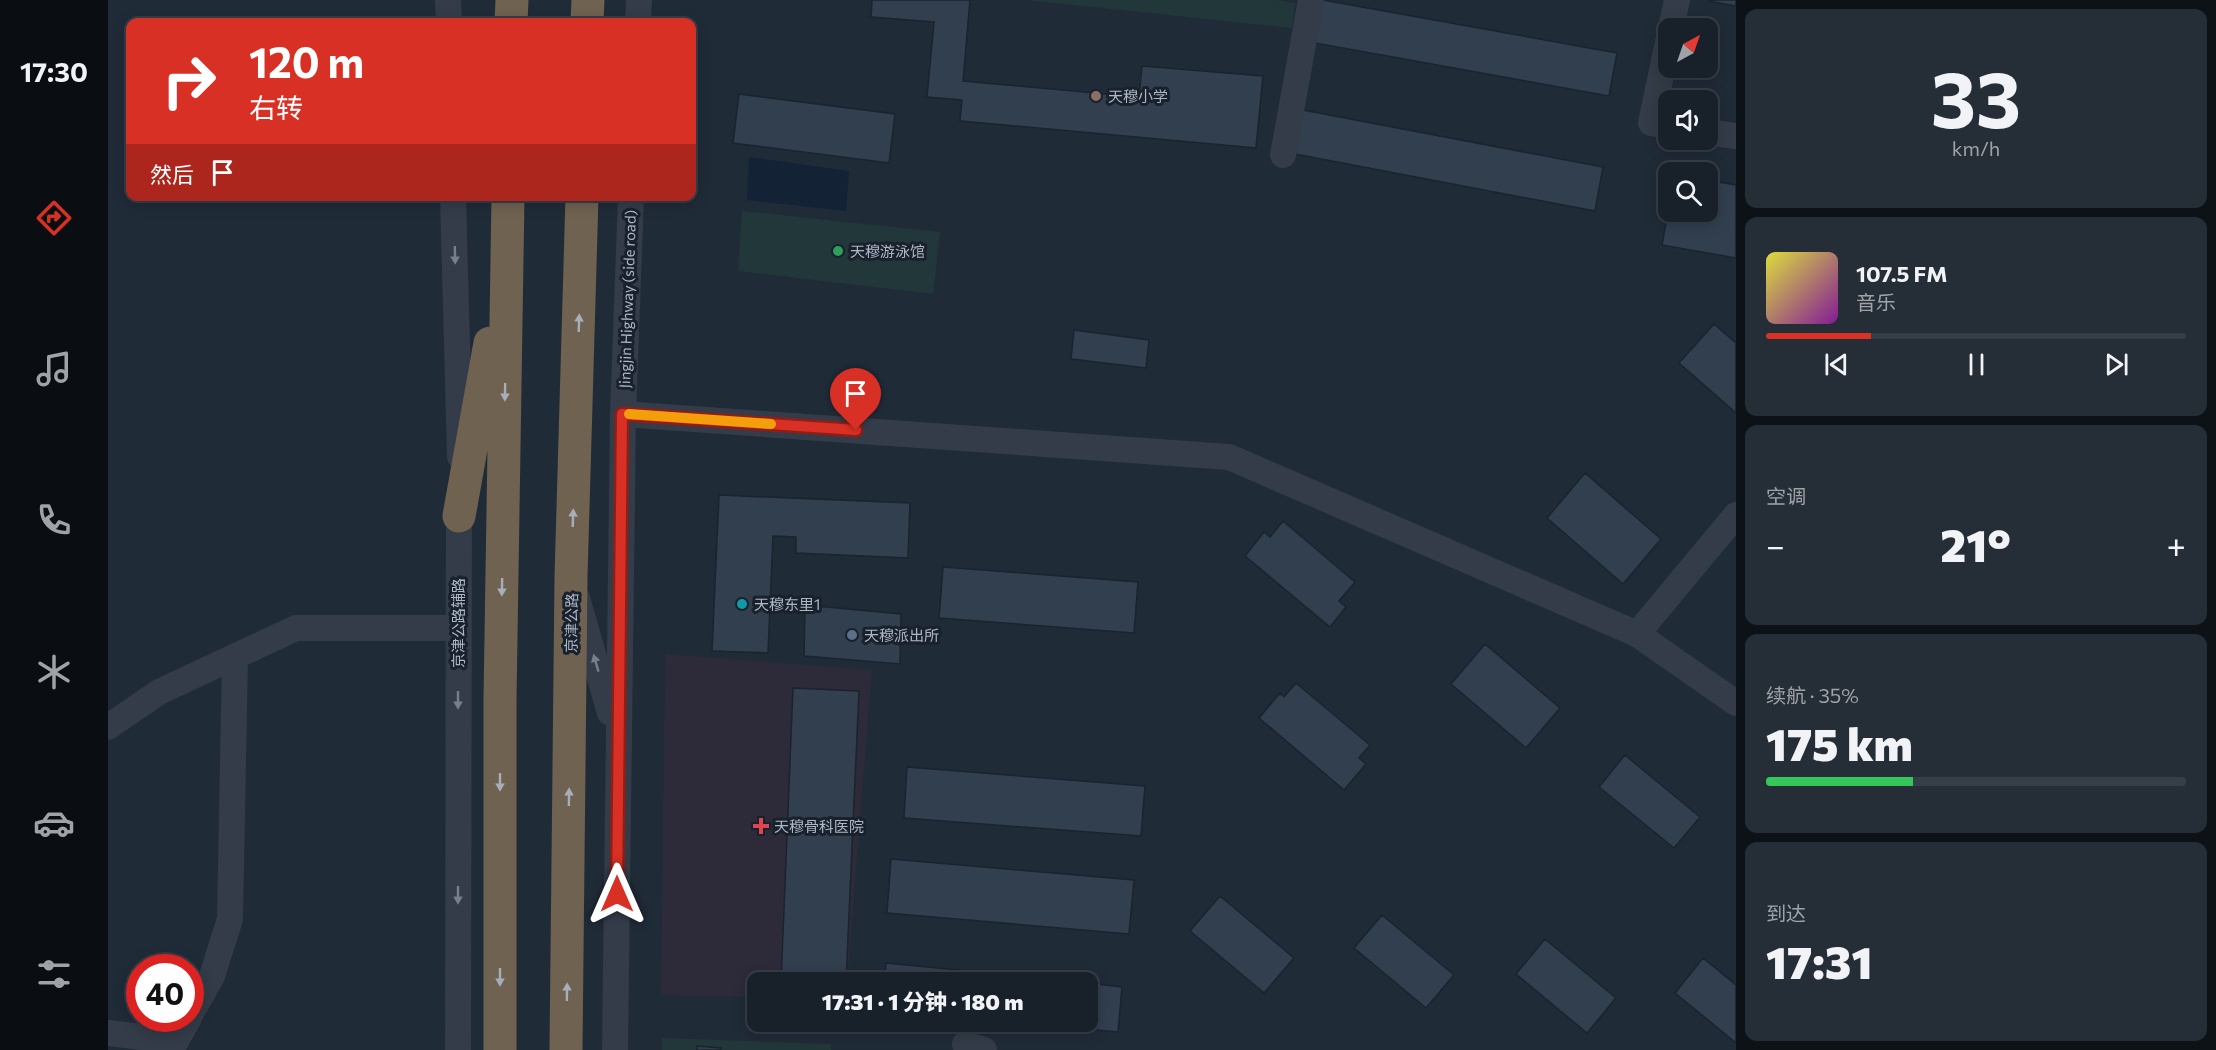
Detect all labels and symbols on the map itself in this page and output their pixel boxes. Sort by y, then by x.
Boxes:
north arrow [1658,18,1718,78]
place label: 天穆小学 [1108,87,1168,105]
marker: 天穆小学 [1089,89,1103,103]
street label: Jingjin Highway (side road) [615,209,639,389]
place label: 天穆游泳馆 [850,242,925,260]
marker: 天穆游泳馆 [831,244,845,258]
one-way arrow [450,245,459,264]
one-way arrow [574,314,583,333]
pin [830,368,881,430]
one-way arrow [500,382,510,401]
one-way arrow [568,509,578,528]
one-way arrow [497,577,507,596]
street label: 京津公路辅路 [449,578,467,668]
street label: 京津公路 [561,593,581,653]
place label: 天穆东里1 [754,595,820,613]
marker: 天穆东里1 [735,597,749,611]
place label: 天穆派出所 [864,626,939,644]
marker: 天穆派出所 [845,628,859,642]
one-way arrow [591,654,600,672]
one-way arrow [453,691,463,710]
one-way arrow [495,772,505,791]
one-way arrow [564,787,574,806]
marker: 天穆骨科医院 [752,817,770,835]
place label: 天穆骨科医院 [774,817,864,835]
position arrow [585,862,649,926]
one-way arrow [453,886,463,905]
speed limit sign: 40 [126,954,204,1032]
one-way arrow [495,967,505,986]
one-way arrow [562,982,572,1001]

